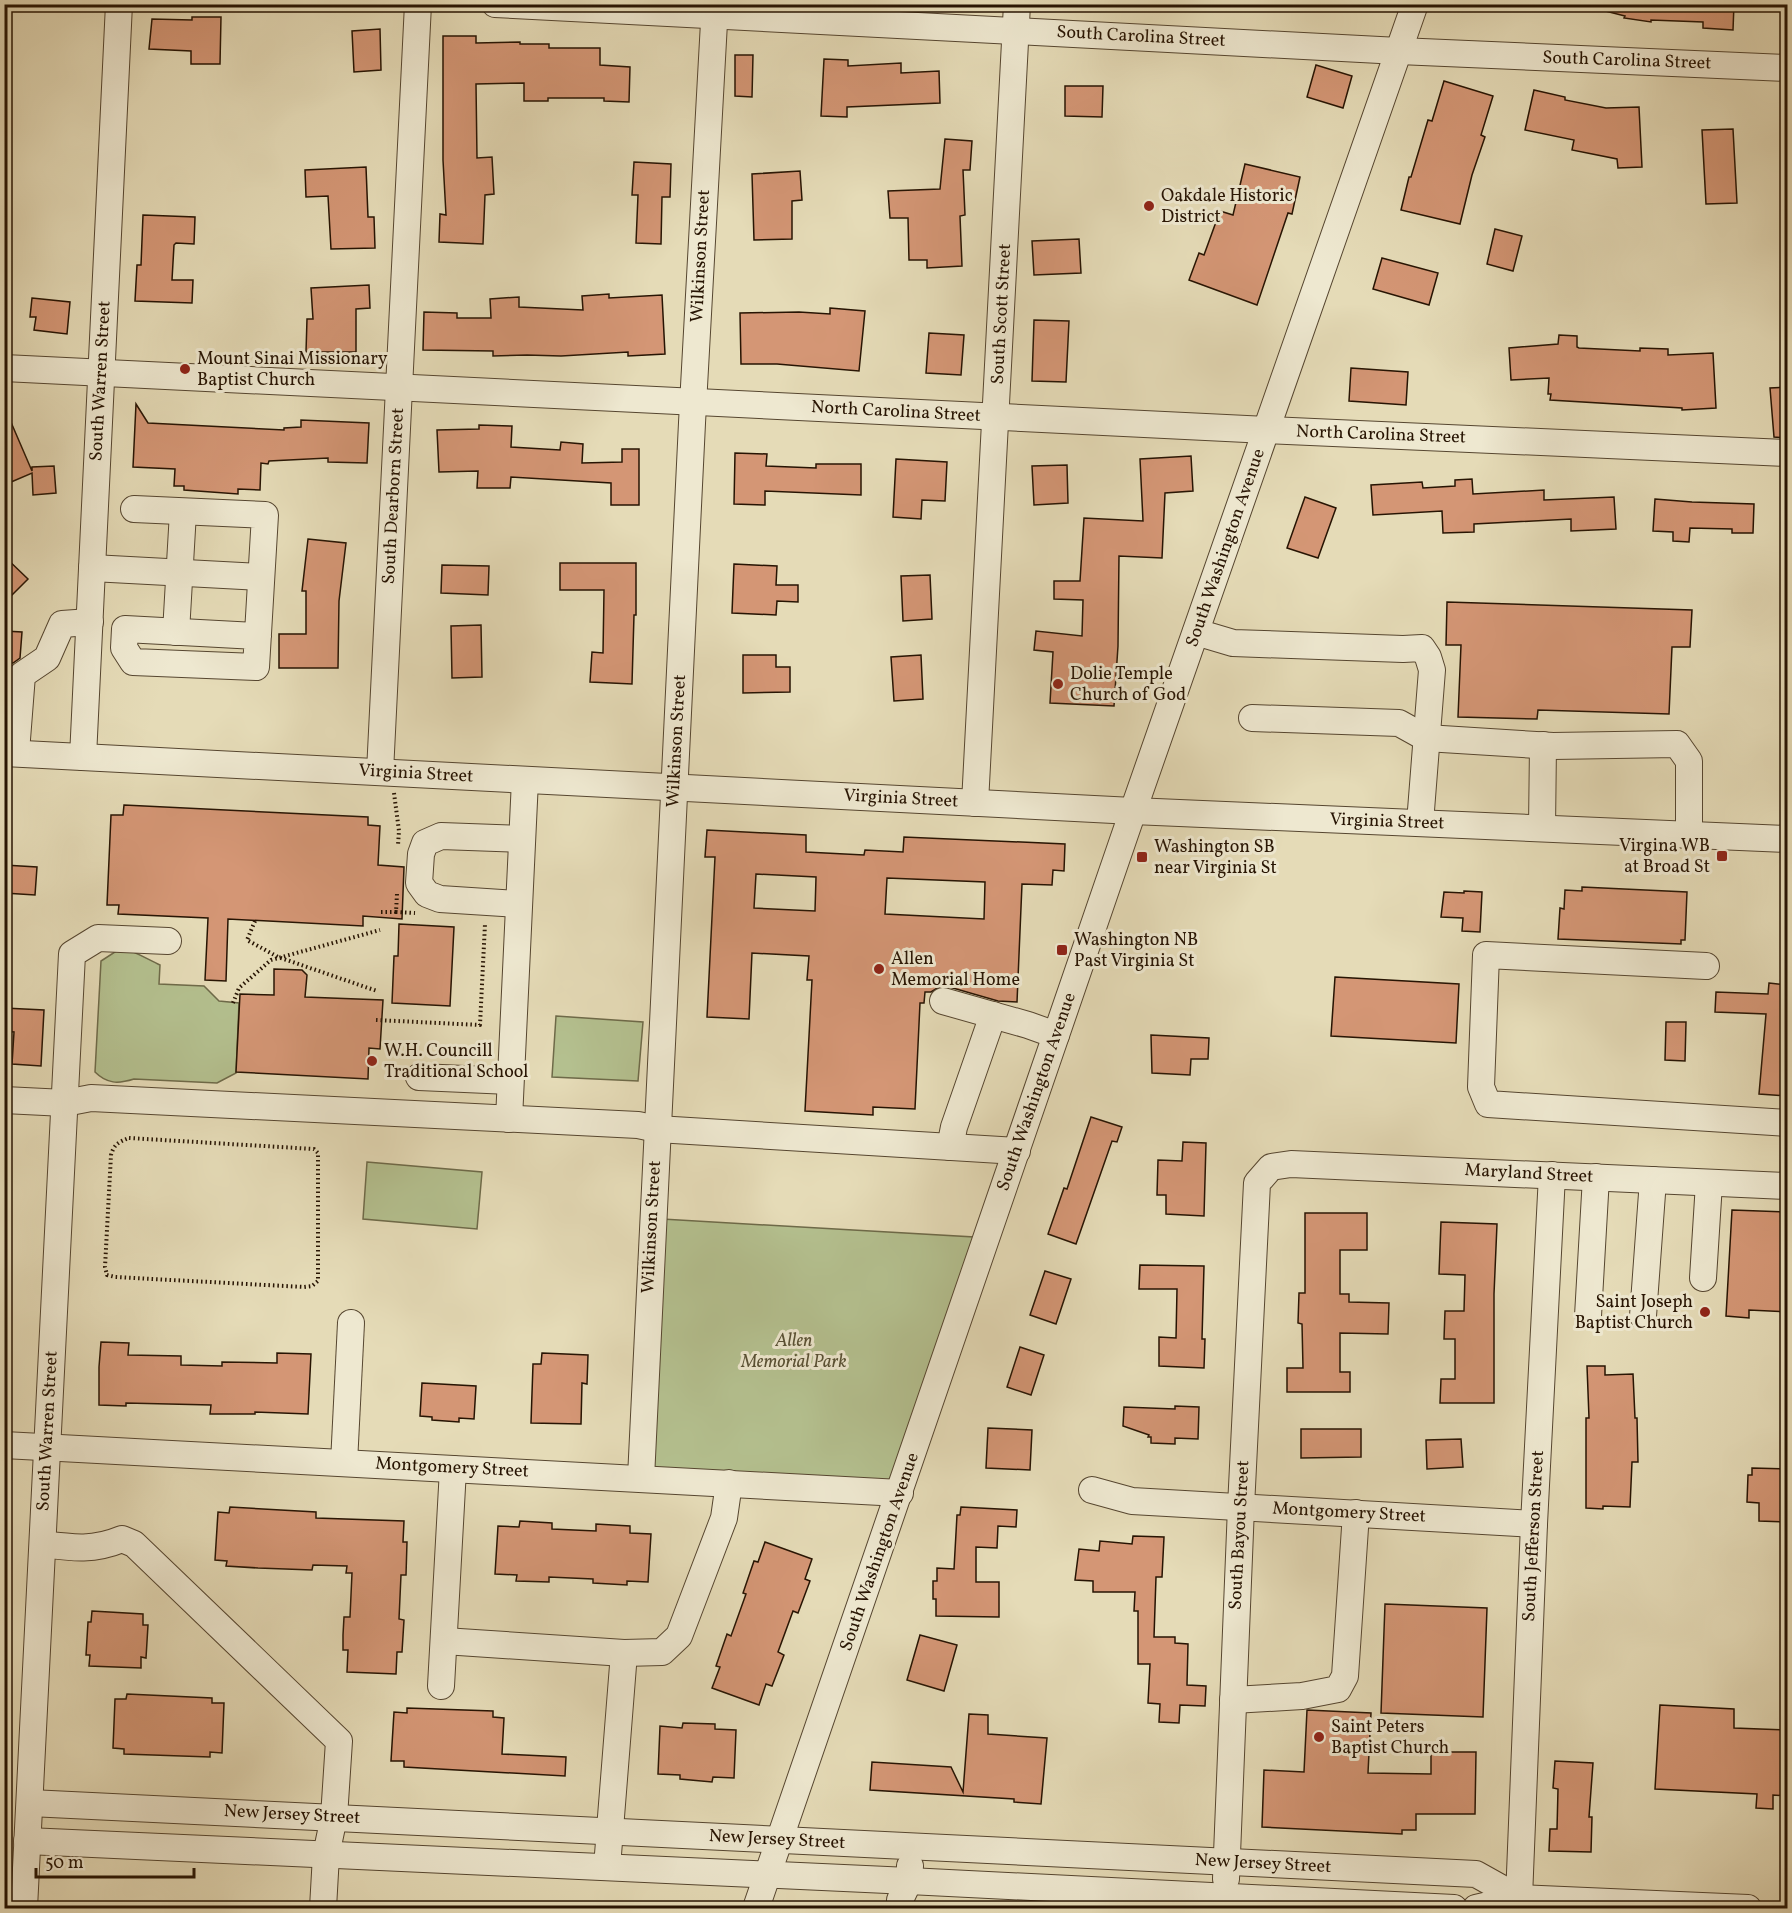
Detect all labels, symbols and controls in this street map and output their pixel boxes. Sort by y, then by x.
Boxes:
street label: South Carolina Street [1056,20,1226,54]
street label: South Carolina Street [1542,46,1712,76]
place label: Oakdale Historic District [1161,184,1293,230]
street label: Wilkinson Street [685,189,717,323]
marker: Oakdale Historic District [1142,199,1156,213]
street label: South Scott Street [986,243,1018,385]
street label: South Warren Street [84,300,118,462]
place label: Mount Sinai Missionary Baptist Church [197,347,388,393]
marker: Mount Sinai Missionary Baptist Church [178,362,192,376]
street label: North Carolina Street [810,395,982,429]
street label: South Dearborn Street [377,407,411,585]
street label: North Carolina Street [1296,420,1466,450]
street label: South Washington Avenue [1180,445,1272,651]
place label: Dolie Temple Church of God [1070,662,1186,708]
street label: Wilkinson Street [661,674,693,808]
marker: Dolie Temple Church of God [1051,677,1065,691]
street label: Virginia Street [358,759,474,789]
street label: Virginia Street [843,784,959,814]
street label: Virginia Street [1329,808,1445,836]
place label: Virgina WB at Broad St [1619,834,1710,880]
place label: Washington SB near Virginia St [1154,835,1277,881]
marker: Virgina WB at Broad St [1715,849,1729,863]
marker: Washington SB near Virginia St [1135,850,1149,864]
place label: Washington NB Past Virginia St [1074,928,1198,974]
marker: Washington NB Past Virginia St [1055,943,1069,957]
place label: Allen Memorial Home [891,947,1020,993]
marker: Allen Memorial Home [872,962,886,976]
street label: South Washington Avenue [991,989,1083,1195]
place label: W.H. Councill Traditional School [384,1039,529,1085]
marker: W.H. Councill Traditional School [365,1054,379,1068]
street label: Maryland Street [1464,1158,1594,1190]
street label: Wilkinson Street [636,1160,668,1294]
place label: Saint Joseph Baptist Church [1575,1290,1693,1336]
marker: Saint Joseph Baptist Church [1698,1305,1712,1319]
park label: Allen Memorial Park [740,1329,847,1375]
street label: South Warren Street [31,1350,65,1512]
street label: South Washington Avenue [834,1449,926,1655]
street label: South Jefferson Street [1517,1450,1551,1622]
street label: Montgomery Street [375,1451,529,1485]
street label: South Bayou Street [1224,1459,1256,1611]
street label: Montgomery Street [1272,1496,1426,1530]
place label: Saint Peters Baptist Church [1331,1715,1450,1761]
marker: Saint Peters Baptist Church [1312,1730,1326,1744]
street label: New Jersey Street [223,1799,361,1831]
street label: New Jersey Street [708,1824,846,1856]
scale bar [36,1841,194,1879]
street label: New Jersey Street [1194,1848,1332,1880]
text: 50 m [45,1851,84,1876]

